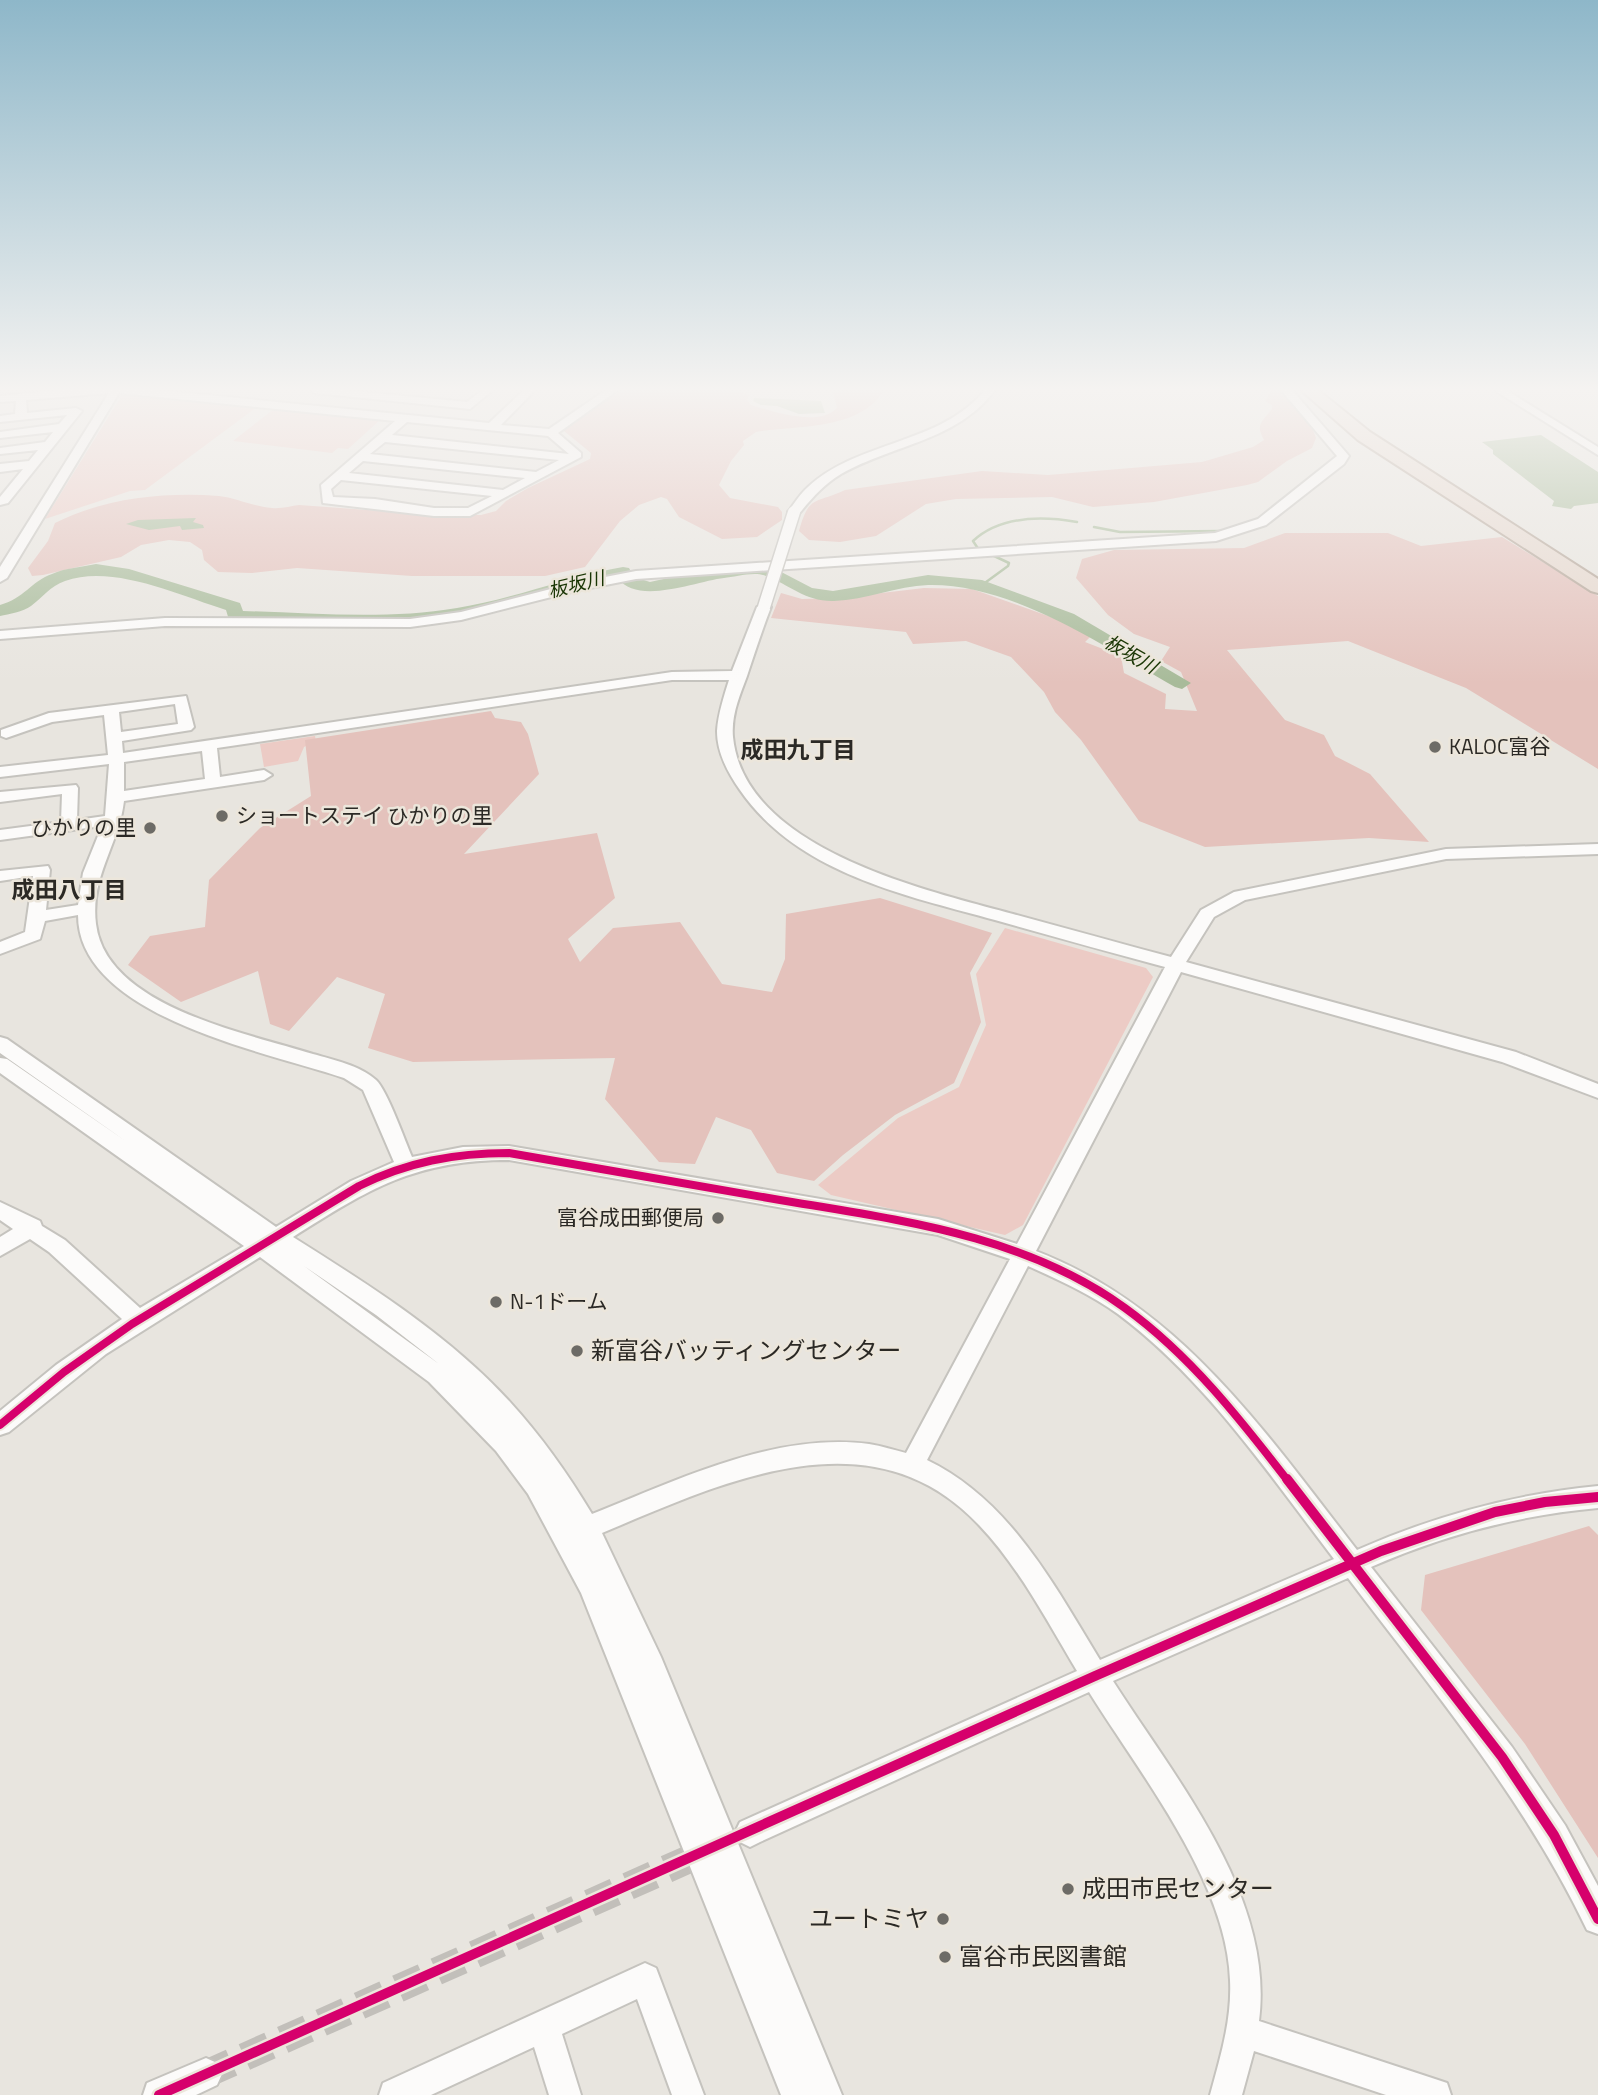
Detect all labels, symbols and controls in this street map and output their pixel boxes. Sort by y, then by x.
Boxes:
water label: 板坂川 [545,562,609,604]
water label: 板坂川 [1099,627,1165,681]
place label: KALOC富谷 [1449,730,1550,762]
district label: 成田九丁目 [741,732,856,767]
marker: KALOC富谷 [1427,739,1443,755]
place label: ショートステイ ひかりの里 [236,799,493,831]
marker: ショートステイ ひかりの里 [214,808,230,824]
place label: ひかりの里 [31,811,136,843]
marker: ひかりの里 [142,820,158,836]
district label: 成田八丁目 [12,872,127,907]
place label: 富谷成田郵便局 [557,1201,704,1233]
marker: 富谷成田郵便局 [710,1210,726,1226]
place label: N-1ドーム [510,1285,608,1317]
marker: N-1ドーム [488,1294,504,1310]
place label: 新富谷バッティングセンター [591,1332,902,1368]
marker: 新富谷バッティングセンター [569,1343,585,1359]
place label: 成田市民センター [1082,1870,1274,1906]
marker: 成田市民センター [1060,1881,1076,1897]
place label: ユートミヤ [809,1900,929,1936]
marker: ユートミヤ [935,1911,951,1927]
place label: 富谷市民図書館 [959,1938,1127,1974]
marker: 富谷市民図書館 [937,1949,953,1965]

